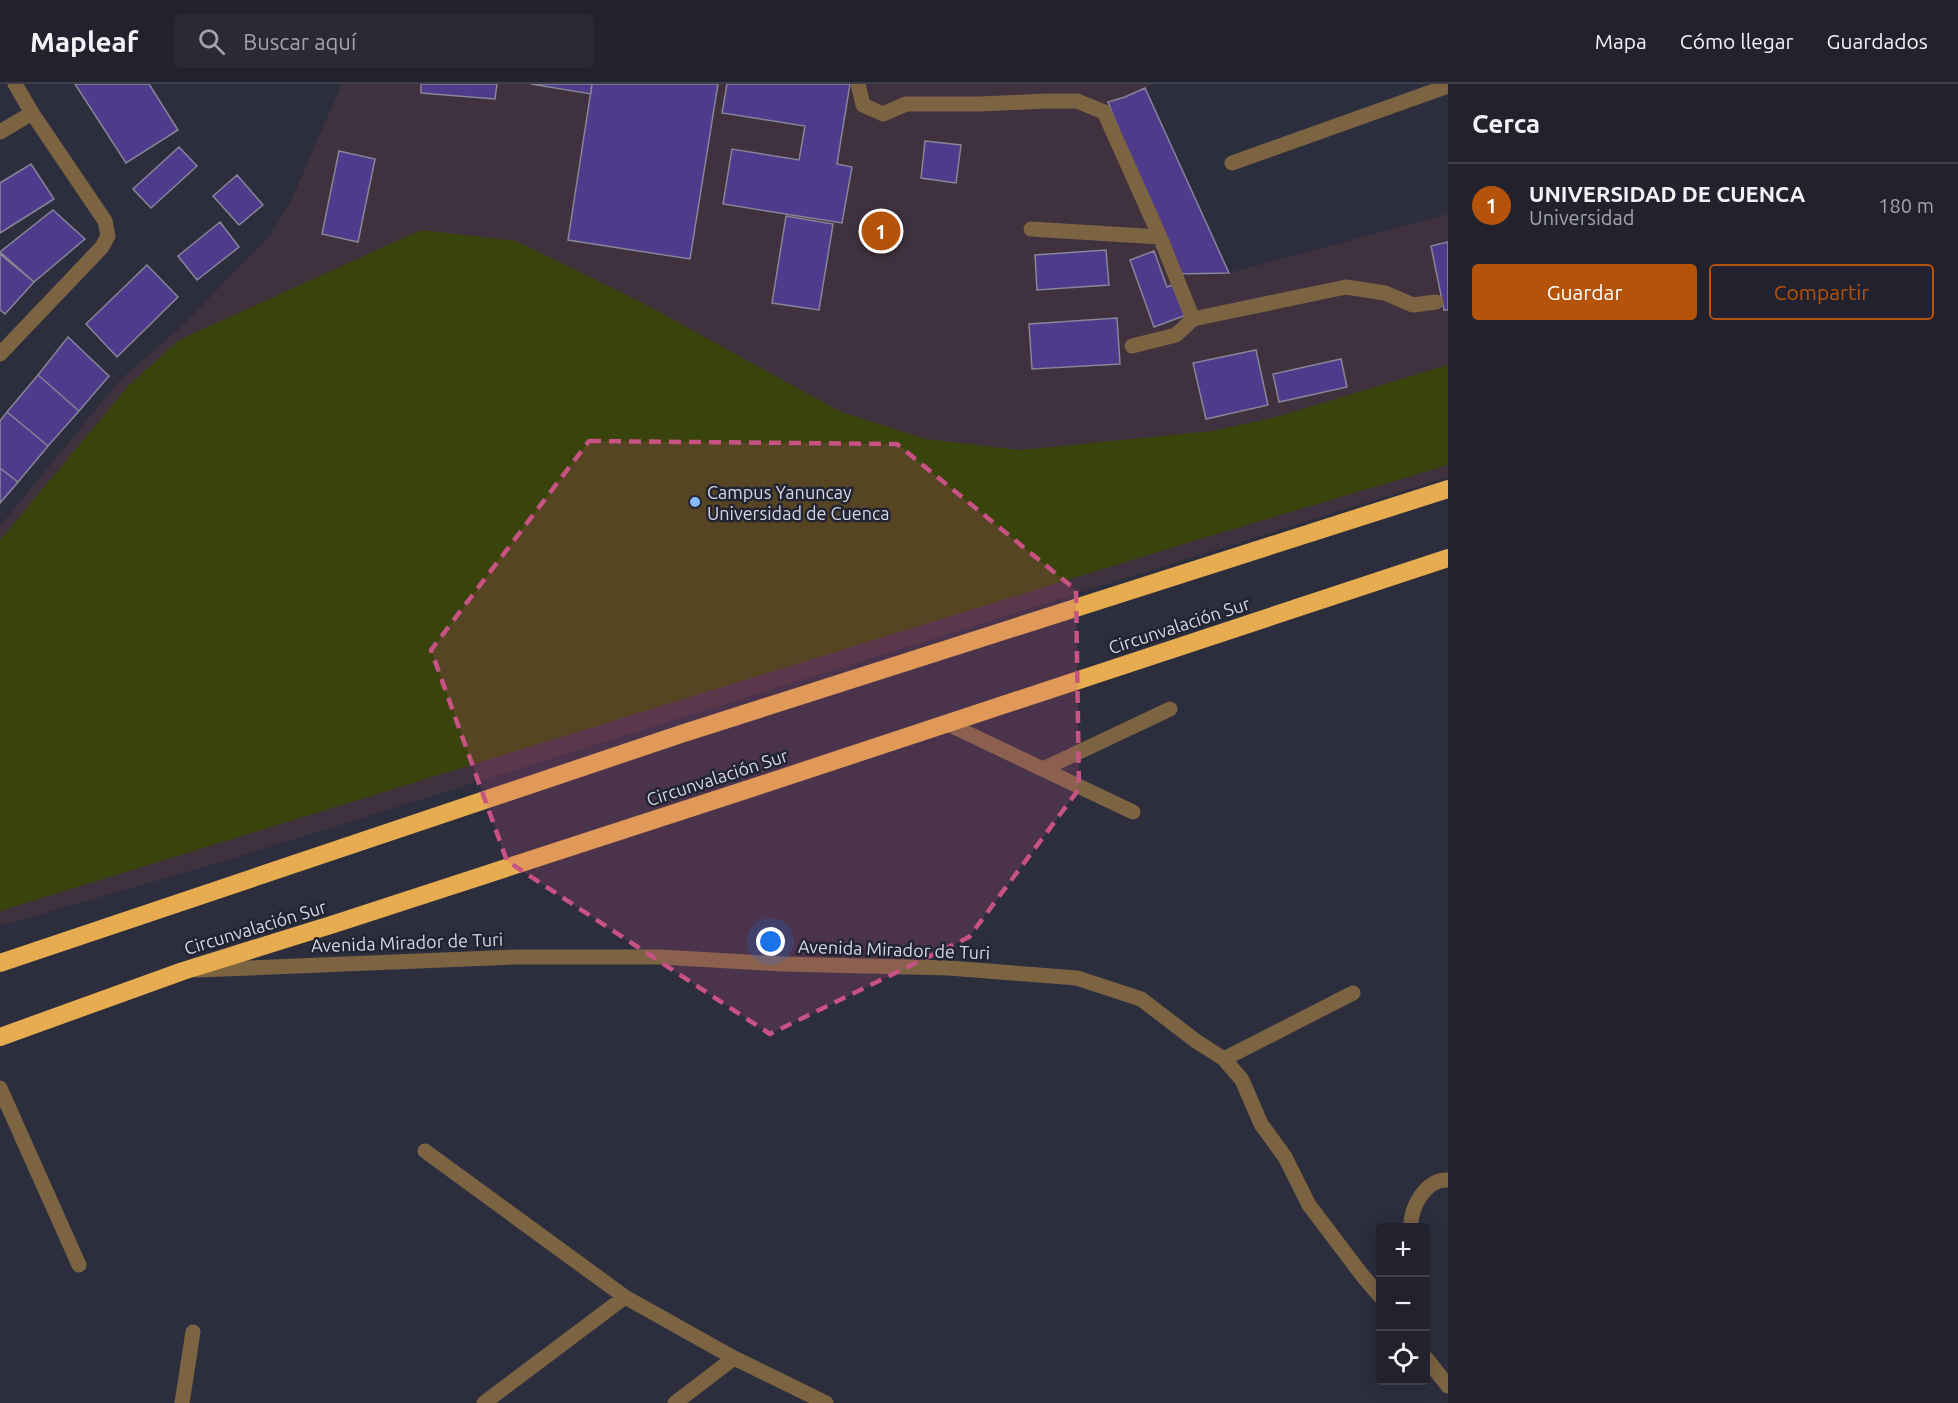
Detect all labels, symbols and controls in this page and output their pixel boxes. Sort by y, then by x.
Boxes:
search box [174,14,594,68]
icon: search [195,25,228,58]
text: Mapleaf [30,26,138,57]
text: Buscar aquí [243,29,356,54]
text: Mapa [1595,29,1647,53]
text: Cómo llegar [1680,29,1794,53]
text: Guardados [1827,29,1928,53]
text: Cerca [1472,109,1540,138]
text: UNIVERSIDAD DE CUENCA [1529,181,1805,206]
text: 1 [1486,194,1497,217]
text: 180 m [1878,194,1934,217]
text: Universidad [1529,206,1634,229]
pin: 1 [862,208,900,254]
button: Guardar [1472,264,1697,320]
button: Compartir [1709,264,1934,320]
place label: Campus Yanuncay Universidad de Cuenca [707,482,890,523]
marker: Campus Yanuncay Universidad de Cuenca [688,495,702,509]
street label: Circunvalación Sur [1106,593,1252,657]
street label: Circunvalación Sur [644,745,790,809]
street label: Circunvalación Sur [182,896,329,958]
your location [756,927,785,956]
street label: Avenida Mirador de Turi [311,929,503,955]
street label: Avenida Mirador de Turi [798,936,990,962]
map controls [1376,1223,1430,1385]
button: + [1376,1223,1430,1277]
button: − [1376,1277,1430,1331]
button: locate [1376,1331,1430,1385]

